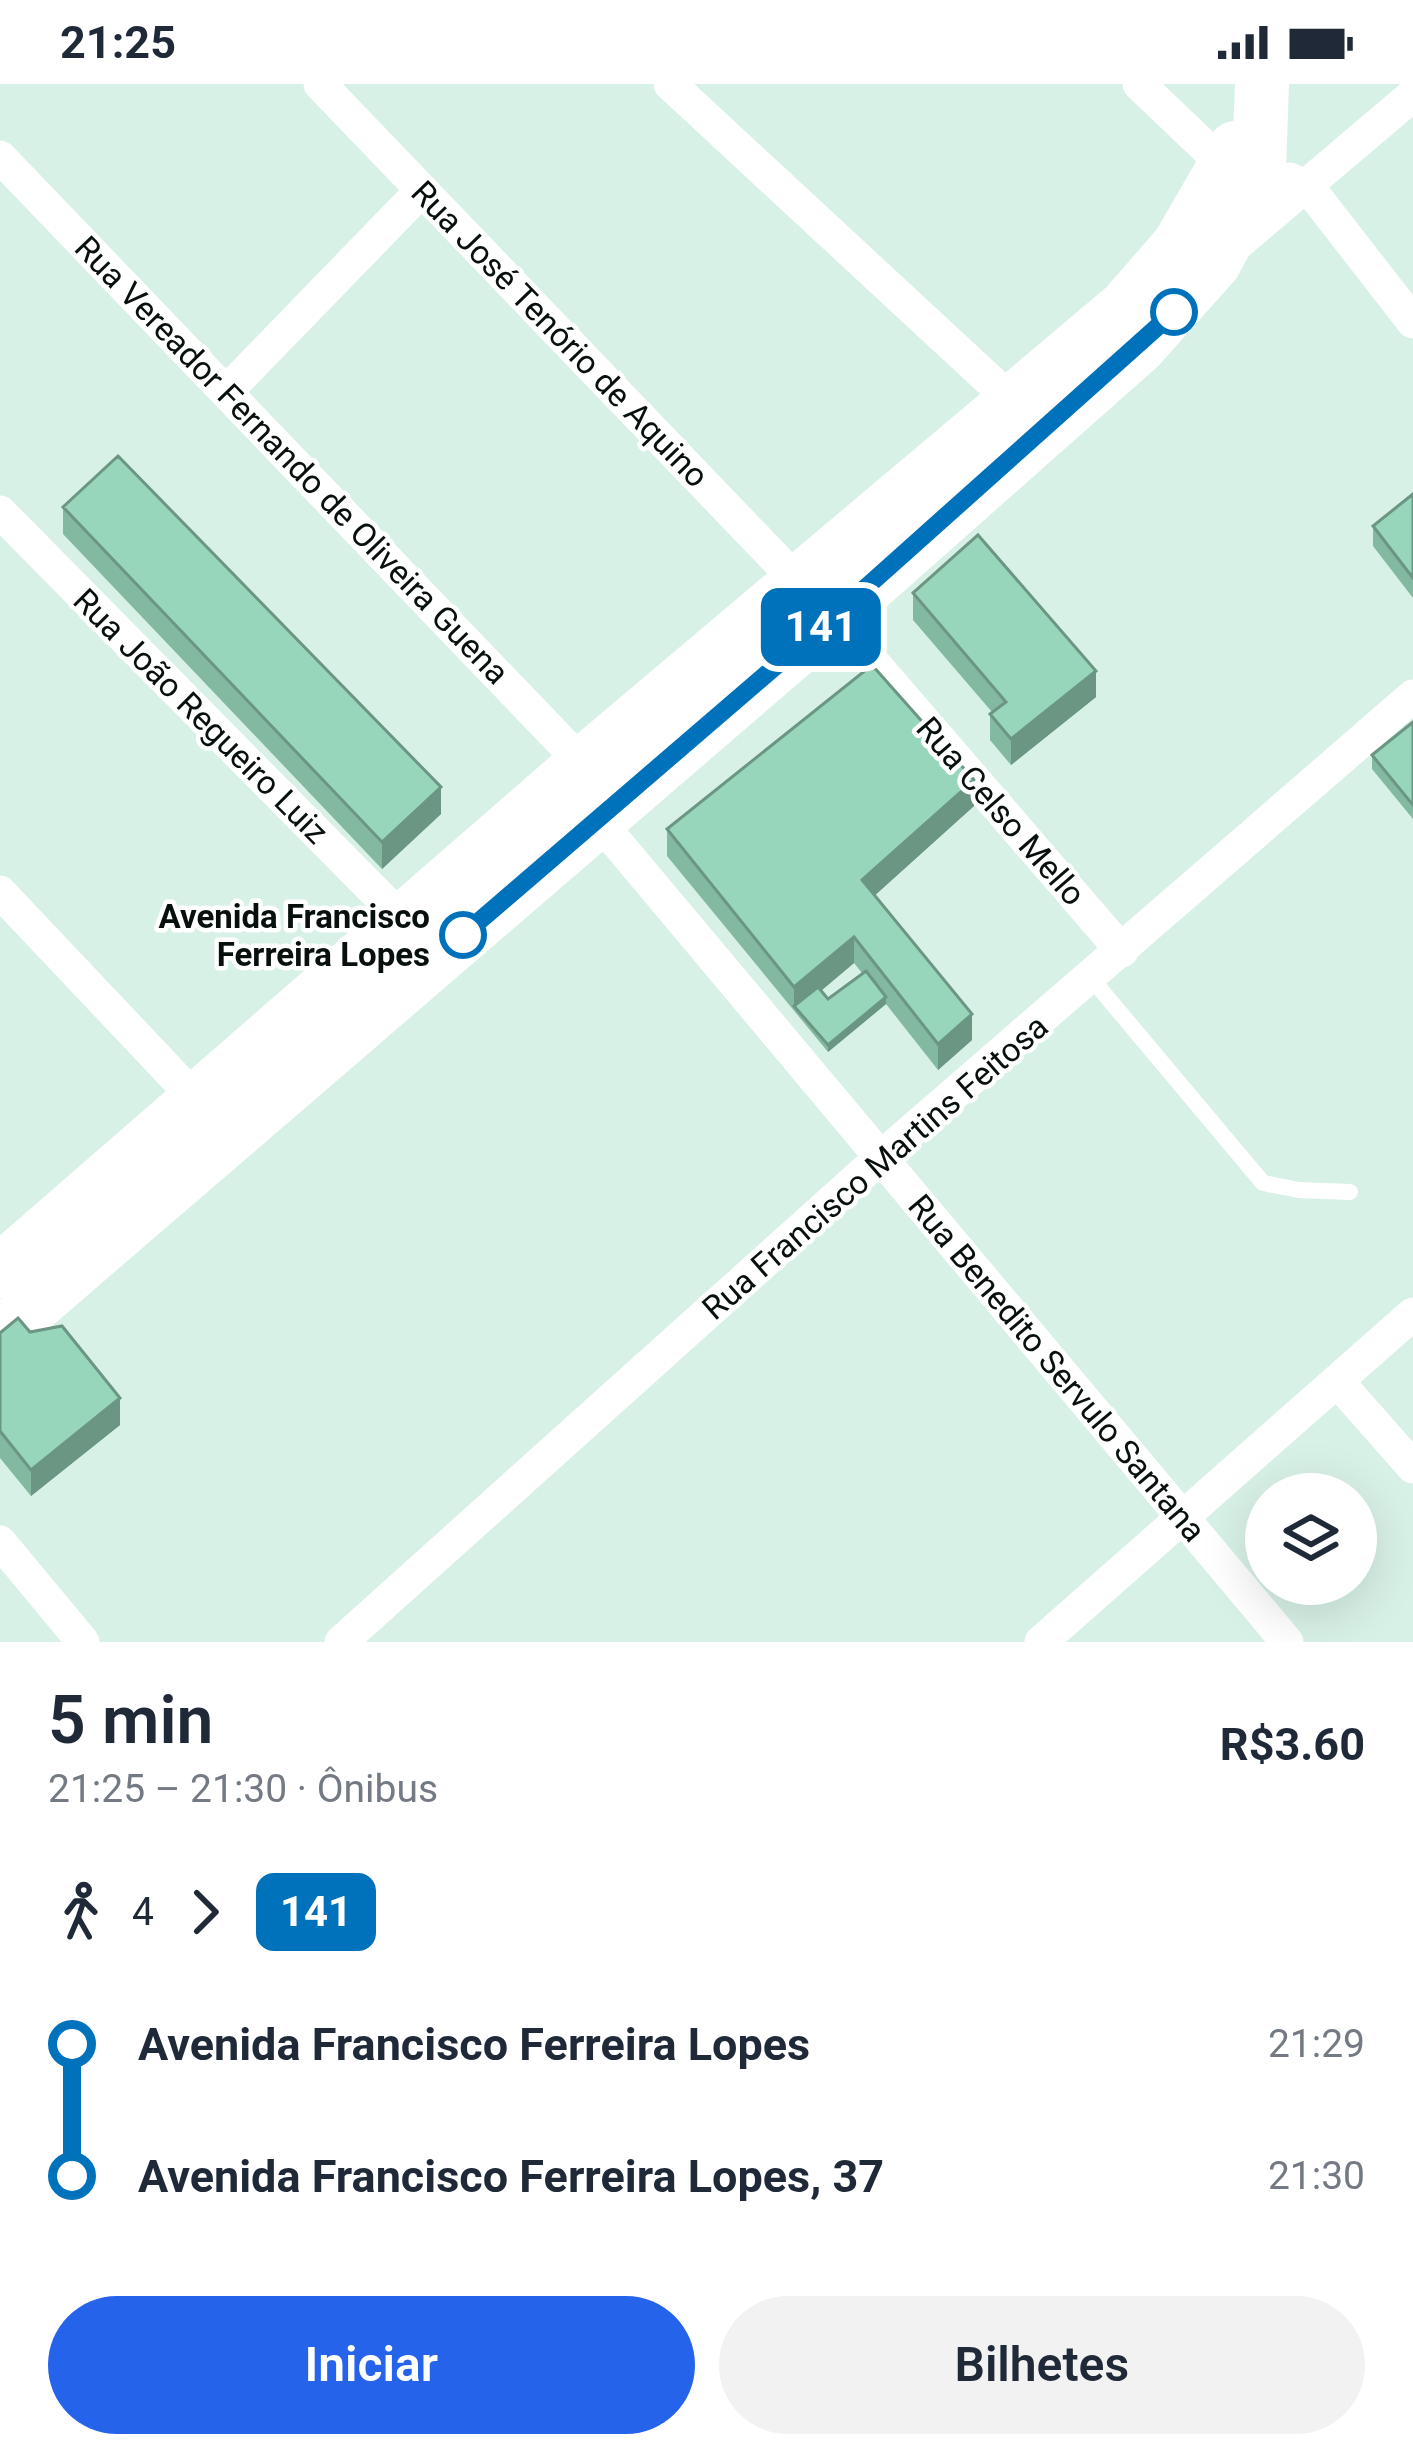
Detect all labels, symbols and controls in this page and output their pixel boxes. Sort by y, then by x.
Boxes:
text: 21:25 [60,16,176,69]
street label: Rua José Tenório de Aquino [403,173,717,495]
street label: Rua Vereador Fernando de Oliveira Guena [67,228,517,692]
unlabelled marker [1152,290,1196,334]
street label: Rua João Regueiro Luiz [66,581,336,851]
line badge: 141 [752,588,890,666]
text: 141 [785,602,857,651]
street label: Rua Celso Mello [909,709,1093,913]
place label: Avenida Francisco Ferreira Lopes [159,897,430,974]
marker: Avenida Francisco Ferreira Lopes [441,913,485,957]
street label: Rua Francisco Martins Feitosa [694,1006,1056,1328]
street label: Rua Benedito Servulo Santana [900,1187,1214,1549]
map controls [1245,1473,1377,1605]
button: layers [1245,1473,1377,1605]
text: 5 min [48,1682,213,1759]
text: R$3.60 [1220,1718,1365,1771]
text: 21:25 – 21:30 · Ônibus [48,1766,438,1812]
icon: walk [48,1879,114,1945]
icon: forward [172,1879,238,1945]
text: 141 [280,1887,352,1936]
text: 4 [132,1889,154,1935]
text: Avenida Francisco Ferreira Lopes [138,2018,810,2071]
text: 21:29 [1268,2021,1365,2067]
text: Avenida Francisco Ferreira Lopes, 37 [138,2150,884,2203]
text: 21:30 [1268,2153,1365,2199]
button: Iniciar [48,2296,695,2434]
button: Bilhetes [719,2296,1365,2434]

